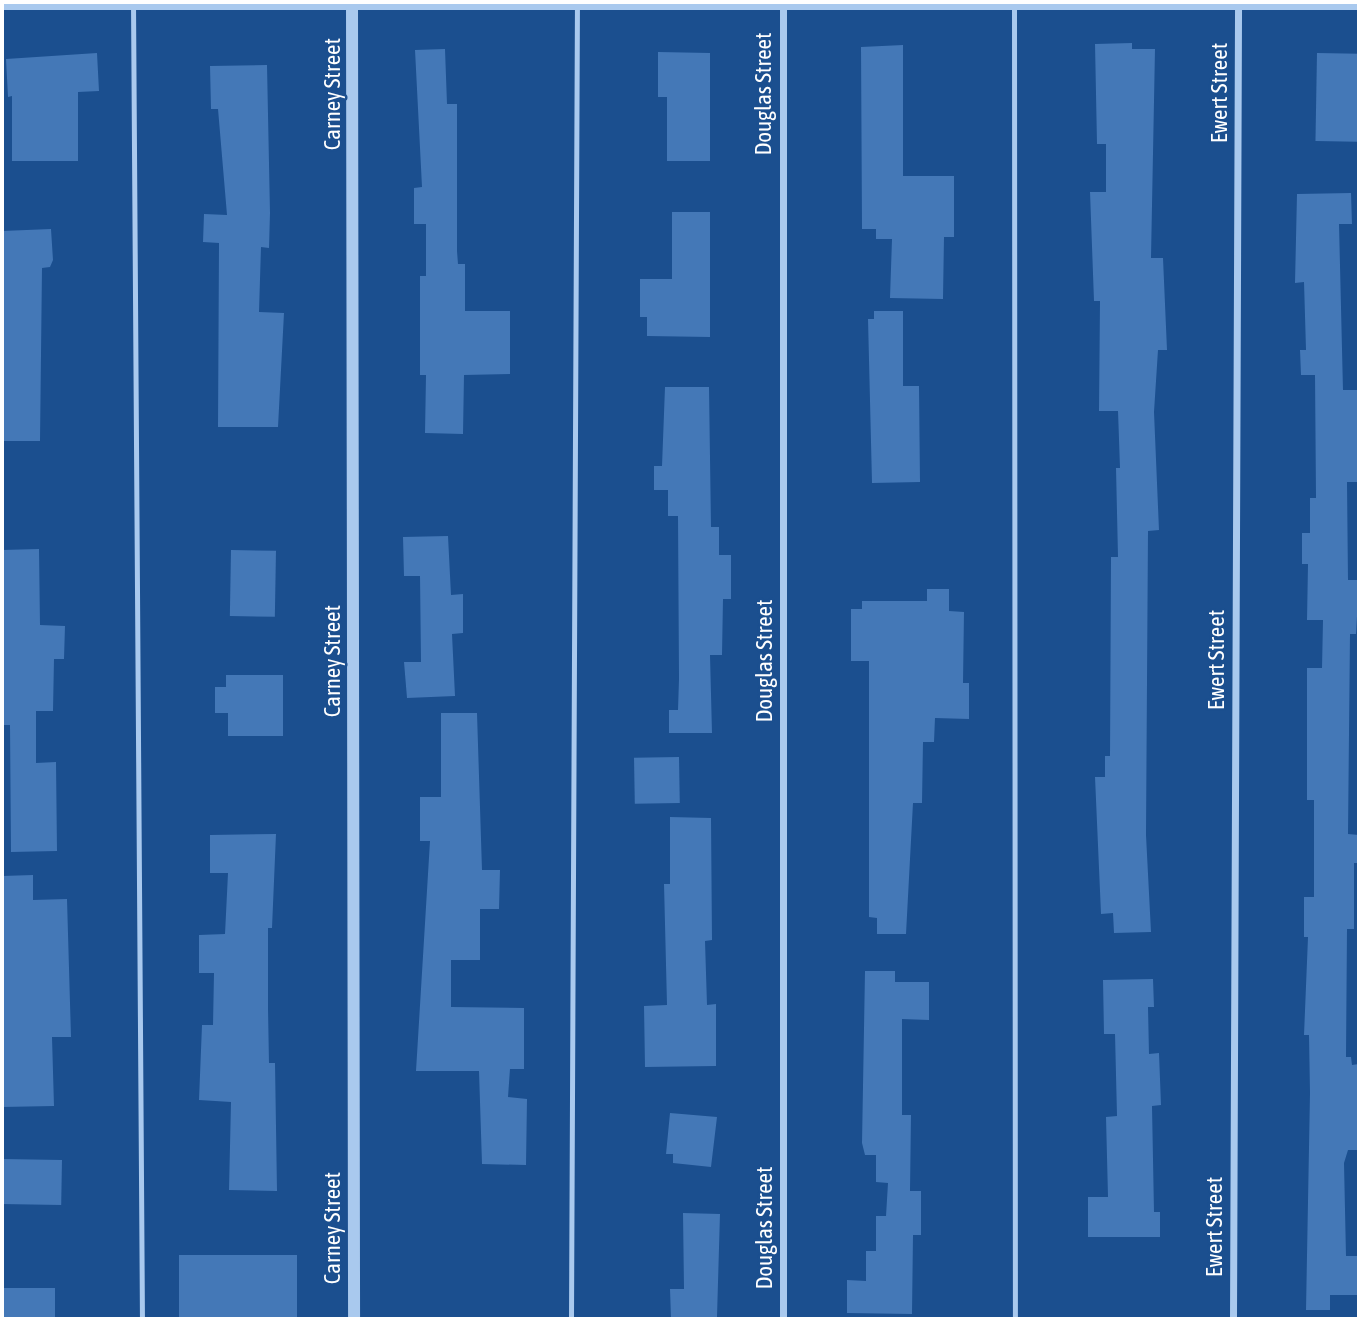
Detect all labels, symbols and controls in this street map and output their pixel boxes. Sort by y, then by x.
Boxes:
street label: Douglas Street [749,32,777,156]
street label: Carney Street [318,38,346,150]
street label: Ewert Street [1205,43,1233,143]
street label: Douglas Street [750,599,778,723]
street label: Carney Street [318,605,346,717]
street label: Ewert Street [1202,610,1230,710]
street label: Douglas Street [750,1166,778,1290]
street label: Carney Street [318,1172,346,1284]
street label: Ewert Street [1200,1177,1228,1277]

